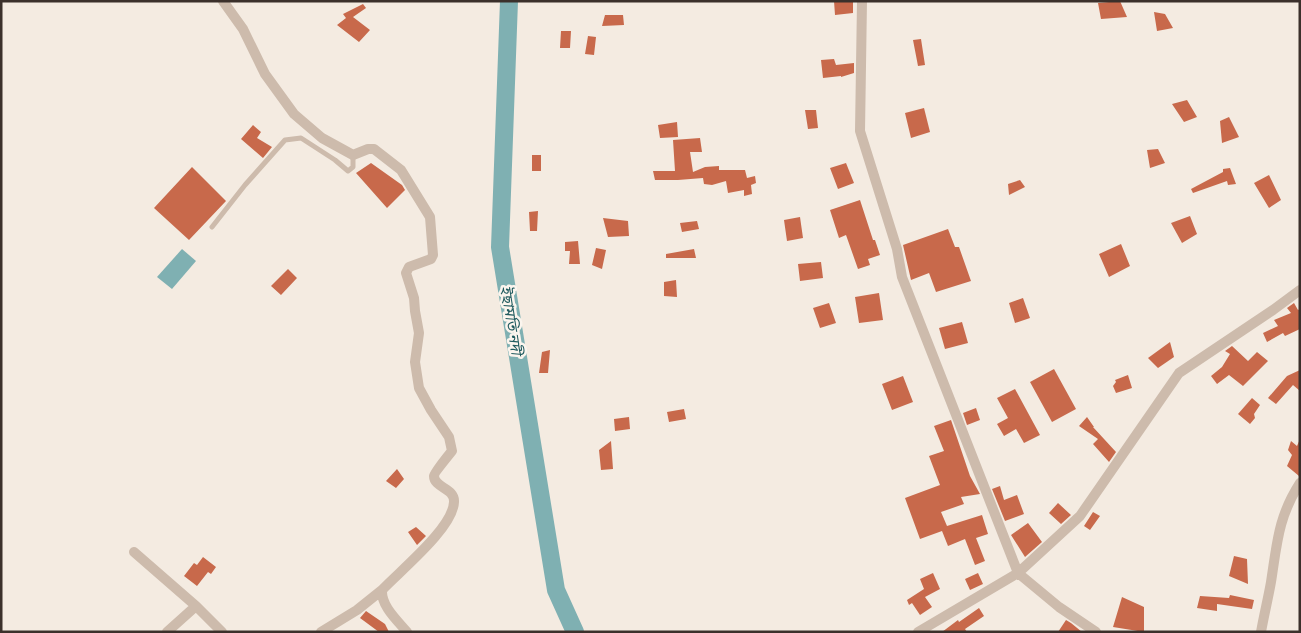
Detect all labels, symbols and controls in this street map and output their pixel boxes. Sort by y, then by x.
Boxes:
water label: ইছামতি নদী [498,284,527,359]

